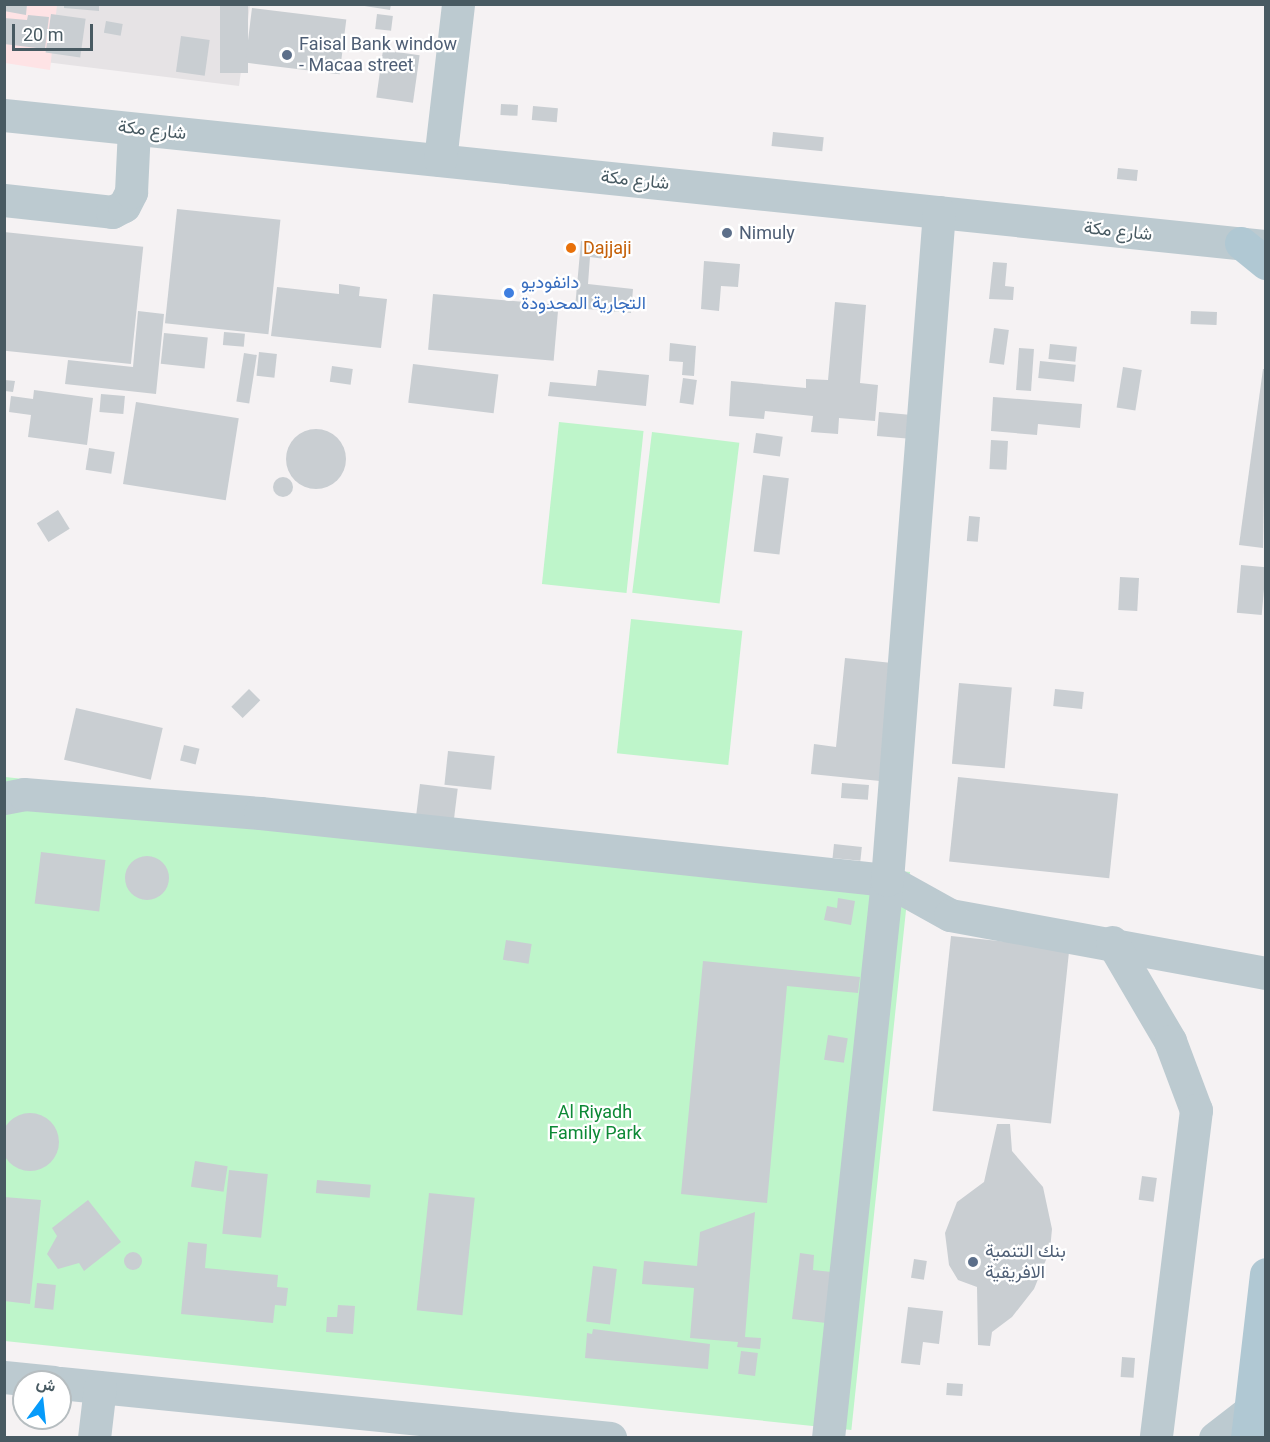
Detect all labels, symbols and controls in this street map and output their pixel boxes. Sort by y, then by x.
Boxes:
scale bar [15,12,96,50]
text: 20 m [23,24,63,45]
place label: Faisal Bank window - Macaa street [299,34,457,76]
marker: Faisal Bank window - Macaa street [280,48,294,62]
street label: شارع مكة [117,116,187,144]
street label: شارع مكة [600,166,670,194]
street label: شارع مكة [1083,217,1153,245]
place label: Nimuly [739,222,795,244]
marker: Nimuly [720,226,734,240]
place label: Dajjaji [583,237,632,259]
marker: Dajjaji [564,241,578,255]
place label: دانفوديو التجارية المحدودة [521,272,646,314]
marker: دانفوديو التجارية المحدودة [502,286,516,300]
park label: Al Riyadh Family Park [548,1102,642,1144]
place label: بنك التنمية الافريقية [985,1241,1066,1284]
marker: بنك التنمية الافريقية [966,1255,980,1269]
north arrow [12,1370,72,1430]
text: ش [35,1372,58,1396]

